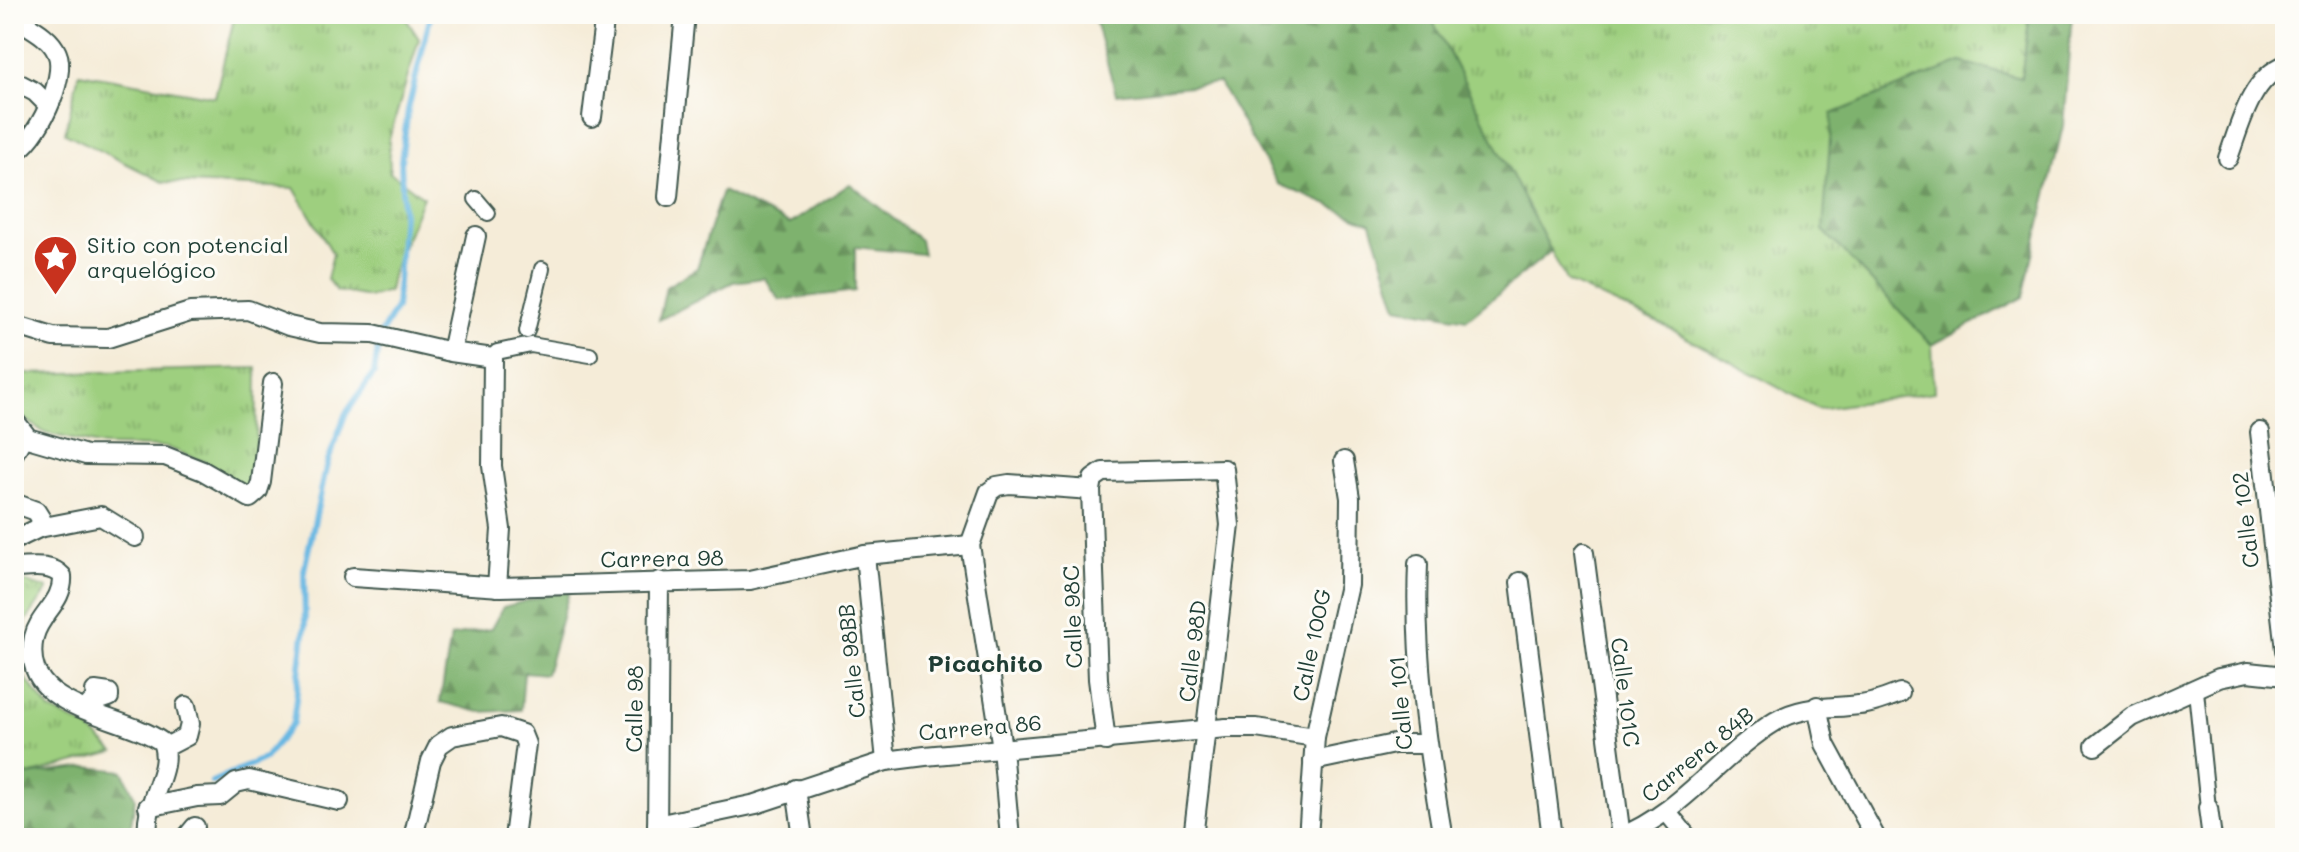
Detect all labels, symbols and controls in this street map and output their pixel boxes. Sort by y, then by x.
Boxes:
place label: Sitio con potencial arquelógico [87,230,289,284]
place icon: Sitio con potencial arquelógico [32,233,80,296]
street label: Calle 102 [2225,470,2265,570]
street label: Carrera 98 [600,542,724,574]
street label: Calle 98C [1056,565,1088,669]
street label: Calle 100G [1285,586,1337,704]
street label: Calle 98D [1171,598,1213,704]
street label: Calle 98BB [831,602,871,720]
street label: Calle 101C [1605,636,1647,748]
district label: Picachito [927,647,1043,678]
street label: Calle 101 [1381,655,1419,751]
street label: Calle 98 [619,665,649,753]
street label: Carrera 84B [1635,700,1759,808]
street label: Carrera 86 [917,707,1043,747]

